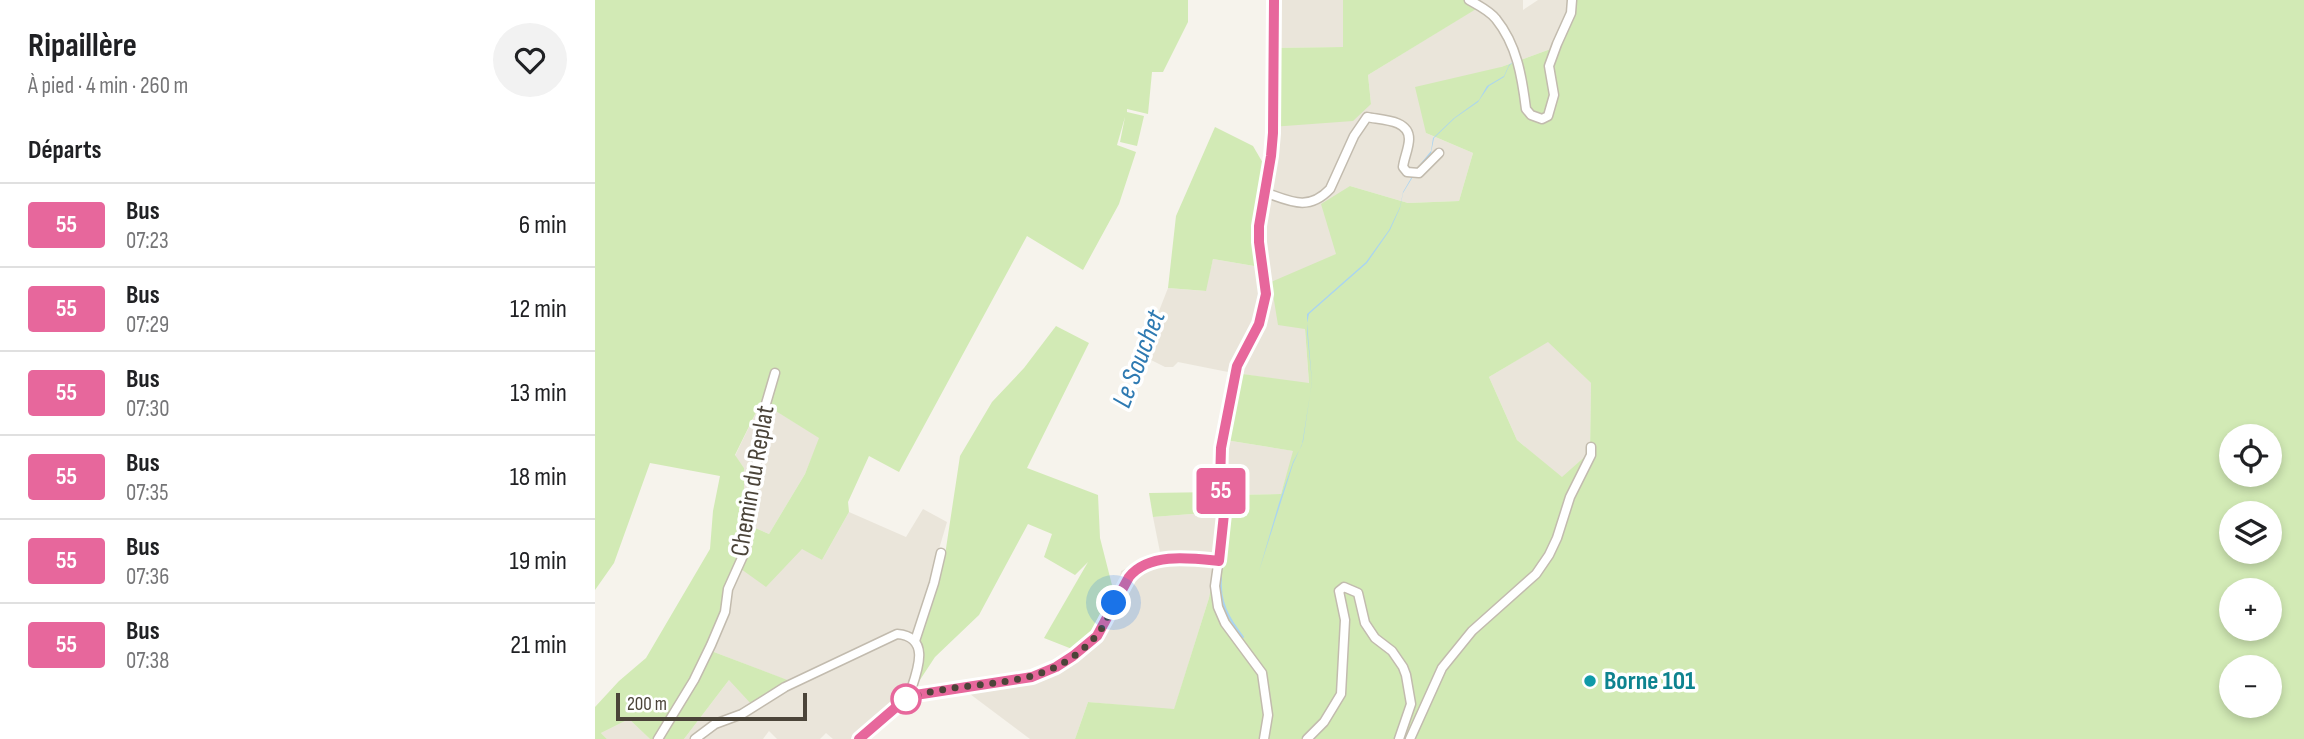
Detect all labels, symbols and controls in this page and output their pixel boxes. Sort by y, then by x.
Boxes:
button: heart [493,23,567,97]
text: Ripaillère [28,26,137,66]
text: À pied · 4 min · 260 m [28,72,188,100]
text: Départs [28,135,101,166]
text: Bus [126,196,160,227]
text: 55 [56,210,77,239]
text: 6 min [519,210,567,241]
text: 07:23 [126,227,169,255]
text: Bus [126,280,160,311]
text: 55 [56,294,77,323]
text: 12 min [510,294,567,325]
water label: Le Souchet [1105,305,1173,412]
text: 07:29 [126,311,169,339]
text: Bus [126,364,160,395]
text: 55 [56,378,77,407]
text: 13 min [510,378,567,409]
text: 07:30 [126,395,170,423]
street label: Chemin du Replat [724,403,782,559]
map controls [2219,424,2282,718]
button: locate [2219,424,2282,487]
text: Bus [126,448,160,479]
text: 55 [56,462,77,491]
text: 18 min [510,462,567,493]
line badge: 55 [1189,468,1253,514]
text: 55 [1210,476,1232,505]
text: 07:35 [126,479,168,507]
button: layers [2219,501,2282,564]
text: Bus [126,532,160,563]
text: 55 [56,546,77,575]
text: 19 min [510,546,567,577]
text: 07:36 [126,563,169,591]
button: + [2219,578,2282,641]
your location [1096,585,1131,620]
text: Bus [126,616,160,647]
text: 55 [56,630,77,659]
text: 21 min [510,630,567,661]
text: 07:38 [126,647,169,675]
button: − [2219,655,2282,718]
place label: Borne 101 [1604,666,1695,697]
marker: Borne 101 [1582,673,1598,689]
unlabelled marker [891,684,921,714]
scale bar [616,690,807,722]
text: 200 m [627,693,667,716]

